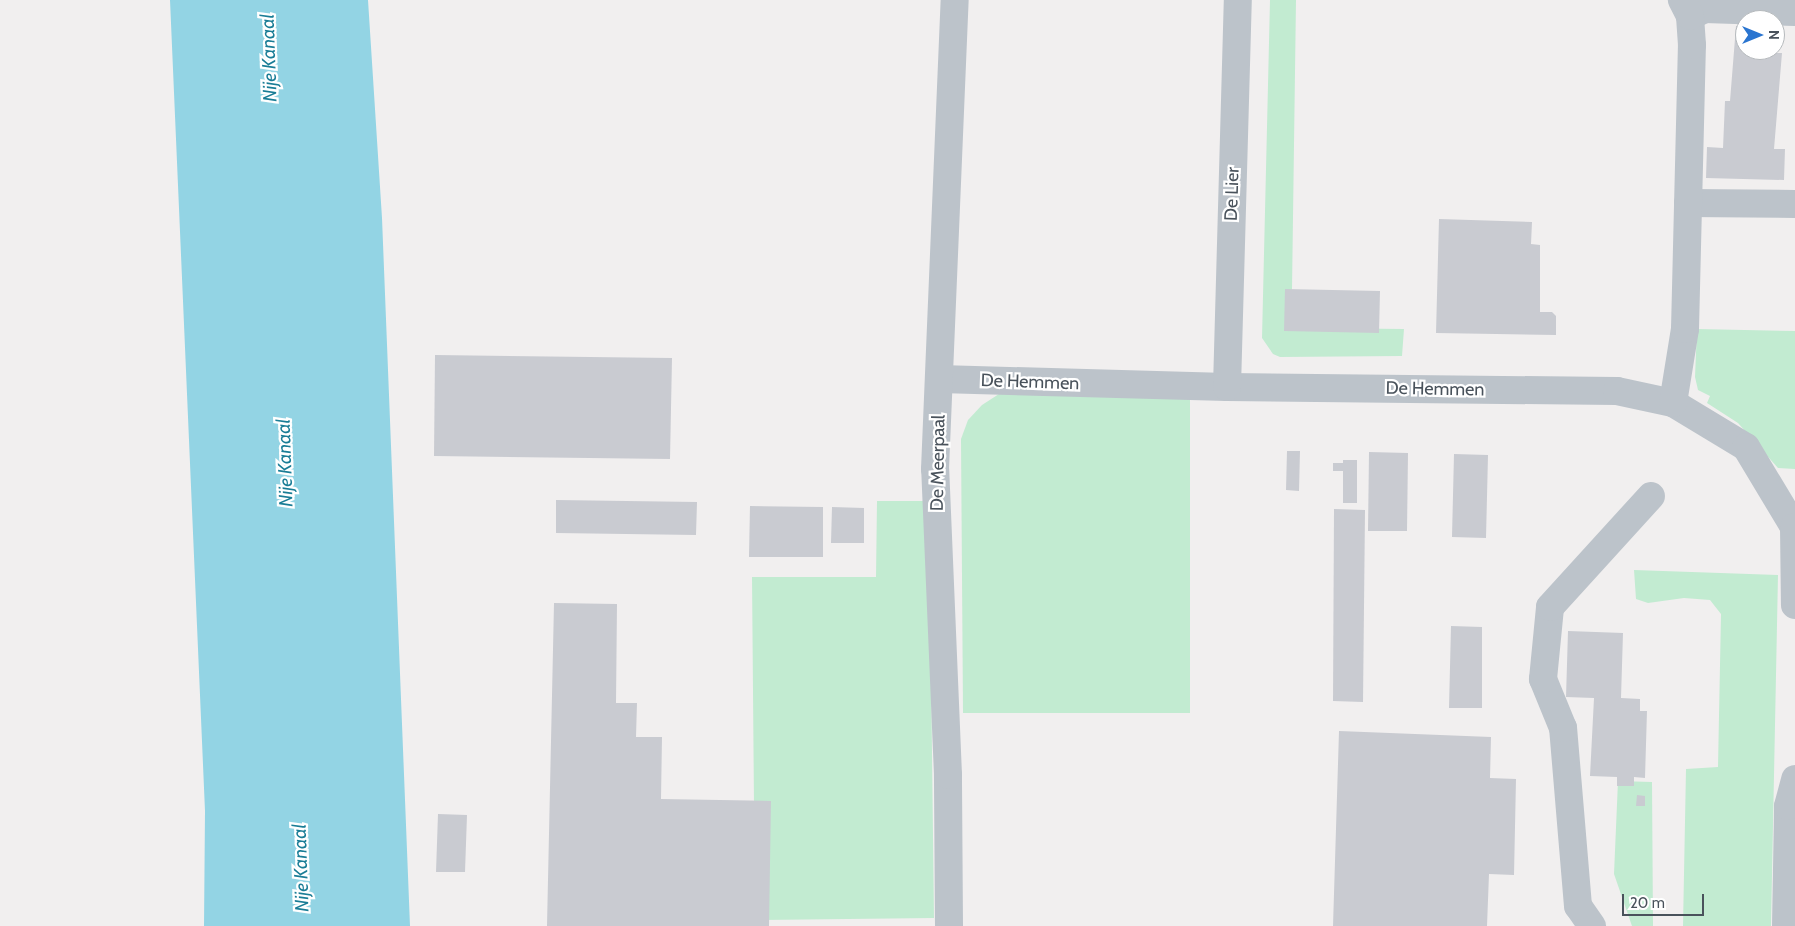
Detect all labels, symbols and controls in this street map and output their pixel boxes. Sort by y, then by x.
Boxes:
north arrow [1735,10,1785,60]
water label: Nije Kanaal [256,14,282,102]
text: N [1765,30,1783,40]
street label: De Lier [1220,167,1244,221]
street label: De Hemmen [980,369,1080,395]
street label: De Hemmen [1385,377,1485,401]
street label: De Meerpaal [926,415,950,511]
water label: Nije Kanaal [272,419,298,507]
water label: Nije Kanaal [288,824,314,912]
scale bar [1625,884,1708,916]
text: 20 m [1630,894,1665,912]

